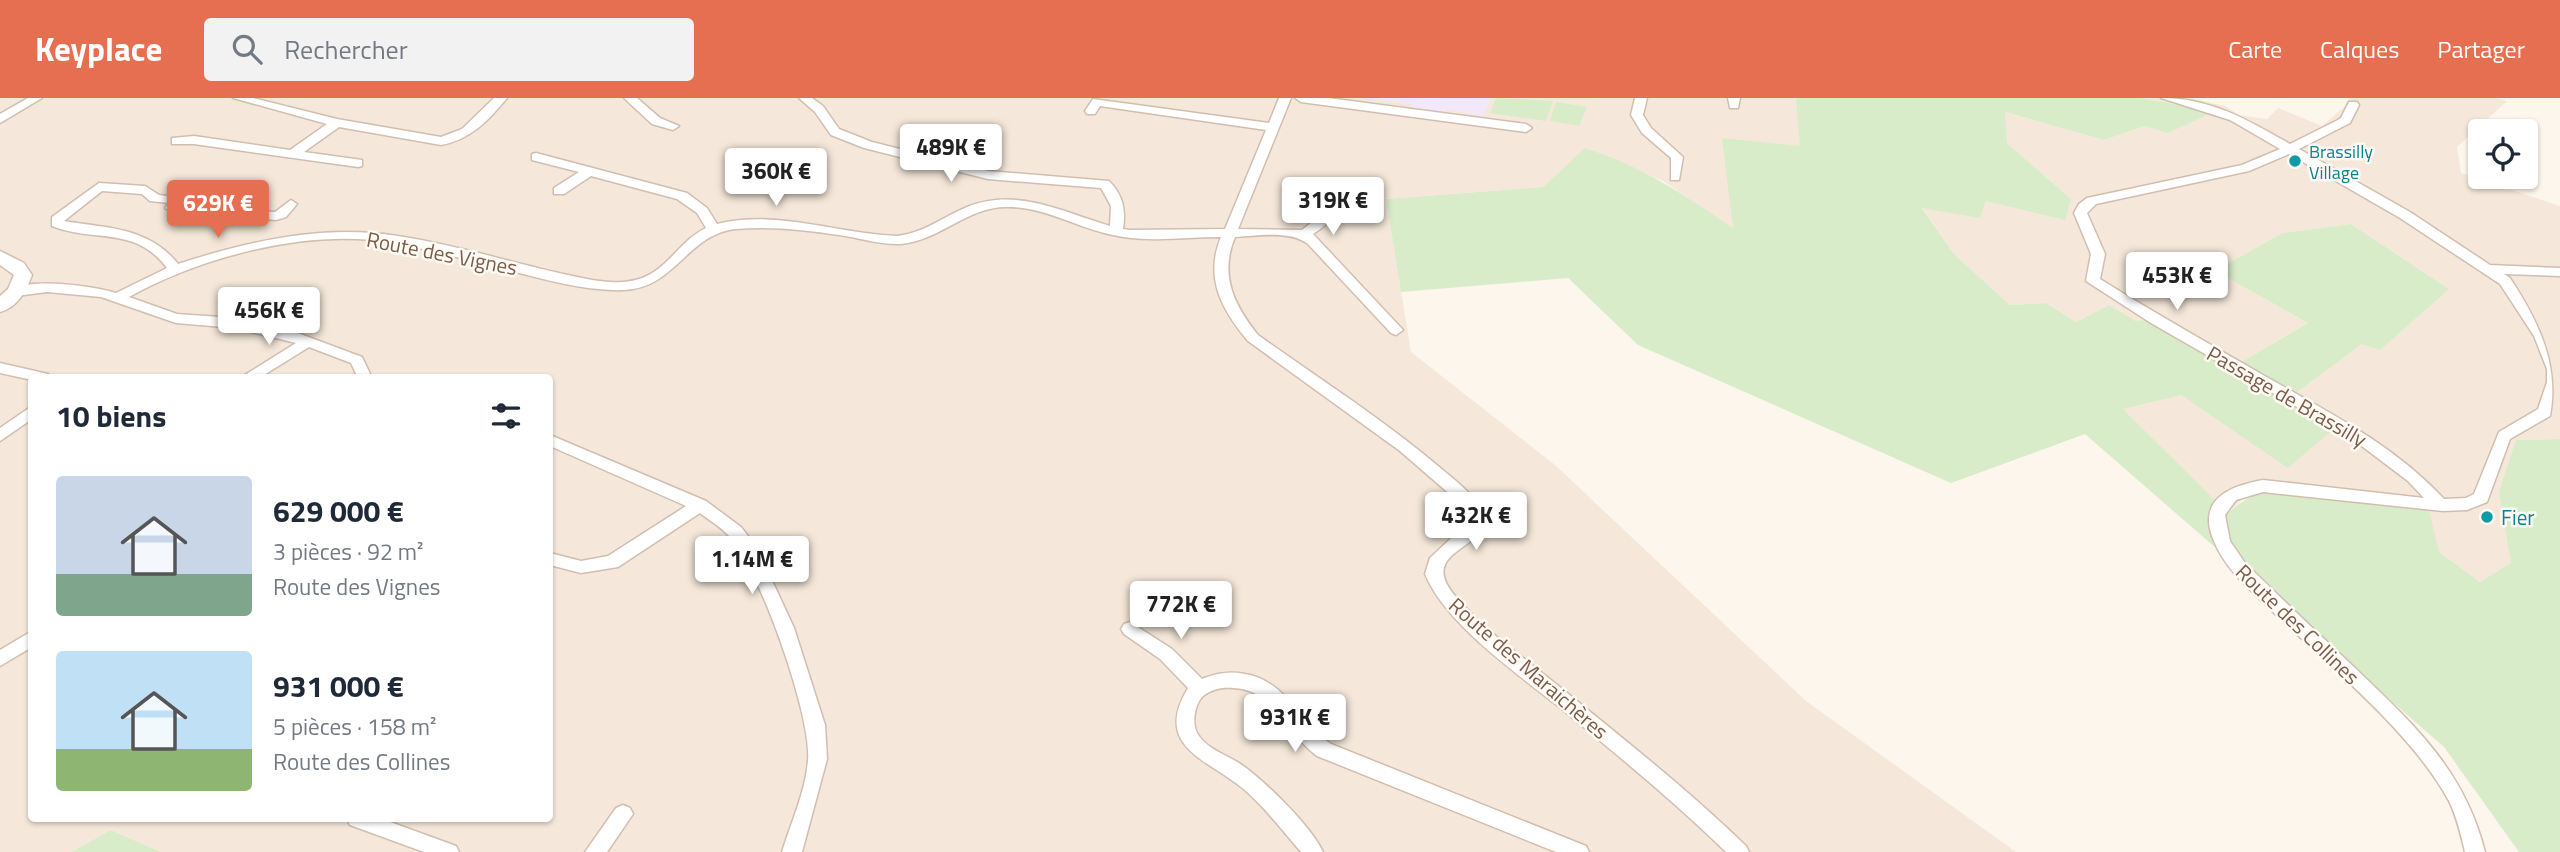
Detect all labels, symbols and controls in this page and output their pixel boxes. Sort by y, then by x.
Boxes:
search box [204,18,694,81]
text: Keyplace [35,24,162,74]
icon: search [228,30,266,68]
text: Rechercher [284,30,408,69]
text: Carte [2228,31,2282,67]
text: Calques [2320,31,2399,67]
text: Partager [2437,31,2525,67]
map controls [2468,119,2538,189]
button: locate [2468,119,2538,189]
pin: 489K € [894,125,1008,184]
text: 489K € [916,129,986,164]
place label: Brassilly Village [2309,138,2373,186]
pin: 360K € [719,148,833,208]
text: 360K € [741,153,811,188]
marker: Brassilly Village [2287,153,2303,169]
pin: 319K € [1276,178,1390,237]
pin: 629K € [161,180,275,240]
text: 319K € [1298,182,1368,217]
text: 629K € [183,185,253,220]
street label: Route des Vignes [364,223,520,283]
pin: 453K € [2120,252,2234,312]
text: 453K € [2142,257,2212,292]
pin: 456K € [212,288,326,347]
text: 456K € [234,292,304,327]
street label: Passage de Brassilly [2201,337,2373,455]
text: 10 biens [56,393,166,439]
icon: filters [487,397,525,435]
text: 629 000 € [273,488,404,534]
pin: 432K € [1419,492,1533,552]
text: 432K € [1441,497,1511,532]
place label: Fier [2501,501,2535,533]
icon: home [112,504,196,588]
marker: Fier [2479,509,2495,525]
text: 3 pièces · 92 m² [273,534,424,569]
pin: 1.14M € [687,536,817,596]
text: 1.14M € [711,541,793,576]
street label: Route des Collines [2229,556,2367,692]
text: Route des Vignes [273,569,441,604]
pin: 772K € [1124,582,1238,641]
text: 772K € [1146,586,1216,621]
street label: Route des Maraichères [1442,589,1616,747]
text: 931 000 € [273,663,404,709]
icon: home [112,679,196,763]
pin: 931K € [1238,694,1352,754]
text: 931K € [1260,699,1330,734]
text: 5 pièces · 158 m² [273,709,436,744]
text: Route des Collines [273,744,450,779]

